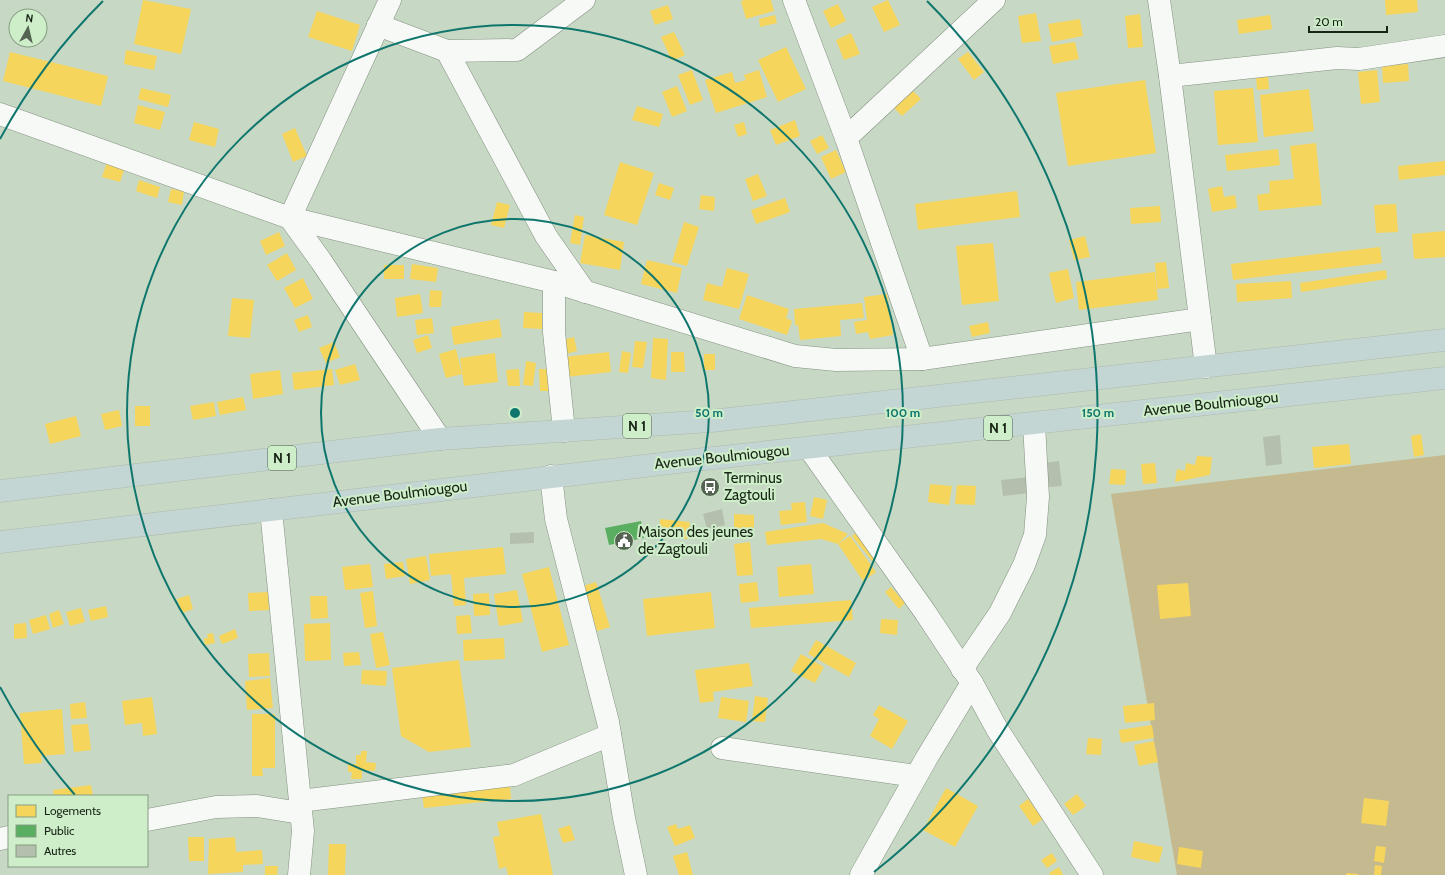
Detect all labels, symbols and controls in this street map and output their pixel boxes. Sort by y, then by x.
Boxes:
north arrow [8,8,48,48]
scale bar [1309,8,1387,34]
text: N [25,11,34,26]
text: 20 m [1315,14,1343,29]
street label: Avenue Boulmiougou [1143,388,1279,420]
text: 50 m [695,405,723,420]
text: 100 m [886,405,920,420]
text: 150 m [1082,405,1114,420]
centre of rings [508,406,522,420]
road number: N 1 [623,414,651,438]
road number: N 1 [984,416,1012,440]
street label: Avenue Boulmiougou [654,441,790,473]
road number: N 1 [268,446,296,470]
place label: Terminus Zagtouli [724,469,782,504]
bus stop icon: Terminus Zagtouli [699,476,721,498]
street label: Avenue Boulmiougou [332,477,468,511]
place label: Maison des jeunes de Zagtouli [638,523,753,558]
public building icon: Maison des jeunes de Zagtouli [613,530,635,552]
legend [8,795,148,867]
text: Logements [44,803,101,818]
text: Public [44,823,75,838]
text: Autres [44,843,76,858]

